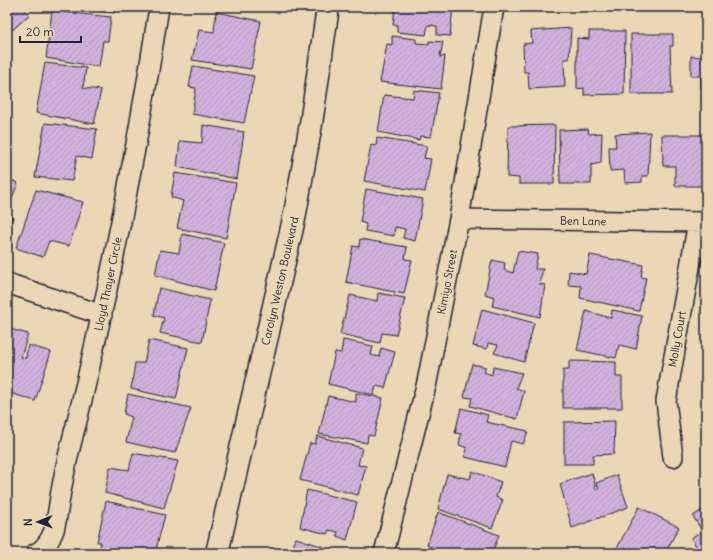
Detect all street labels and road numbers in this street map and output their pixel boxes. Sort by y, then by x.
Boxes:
street label: Ben Lane [560,214,606,228]
street label: Carolyn Weston Boulevard [258,215,302,347]
street label: Lloyd Thayer Circle [91,236,125,332]
street label: Kimiyo Street [434,248,460,316]
street label: Molly Court [665,310,689,368]

